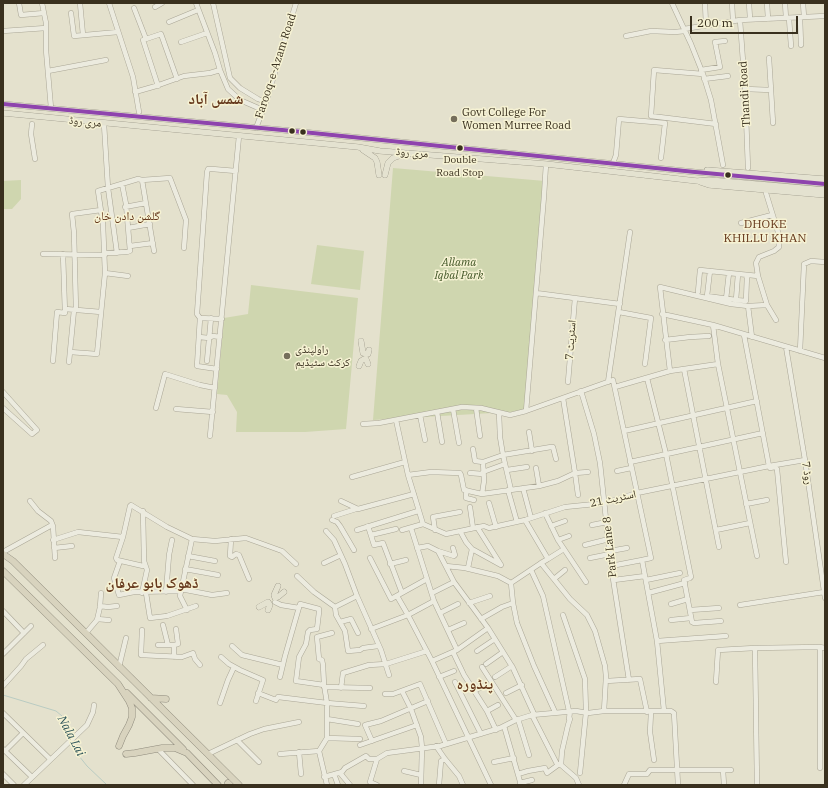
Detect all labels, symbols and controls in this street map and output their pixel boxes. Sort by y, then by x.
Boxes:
scale bar [692,8,800,34]
street label: Farooq-e-Azam Road [253,12,299,120]
text: 200 m [697,15,733,30]
street label: Thandi Road [737,61,753,127]
district label: شمس آباد [189,91,243,109]
place label: Govt College For Women Murree Road [462,106,571,132]
street label: مری روڈ [68,114,102,130]
marker: Govt College For Women Murree Road [449,114,459,124]
unlabelled marker [287,126,297,136]
unlabelled marker [298,127,308,137]
marker: Double Road Stop [455,143,465,153]
street label: مری روڈ [395,145,429,161]
place label: Double Road Stop [436,154,484,178]
unlabelled marker [723,170,733,180]
district label: گلشن دادن خان [94,210,160,224]
district label: DHOKE KHILLU KHAN [718,218,812,246]
park label: Allama Iqbal Park [434,256,484,282]
street label: اسٹریٹ 7 [563,320,579,360]
place label: راولپنڈی کرکٹ سٹیڈیم [295,343,350,369]
marker: راولپنڈی کرکٹ سٹیڈیم [282,351,292,361]
street label: روڈ 7 [799,461,815,485]
street label: اسٹریٹ 21 [589,488,637,510]
street label: Park Lane 8 [600,516,620,578]
district label: ڈھوک بابو عرفان [105,575,199,593]
district label: پنڈورہ [457,676,493,694]
water label: Nala Lai [54,713,88,759]

